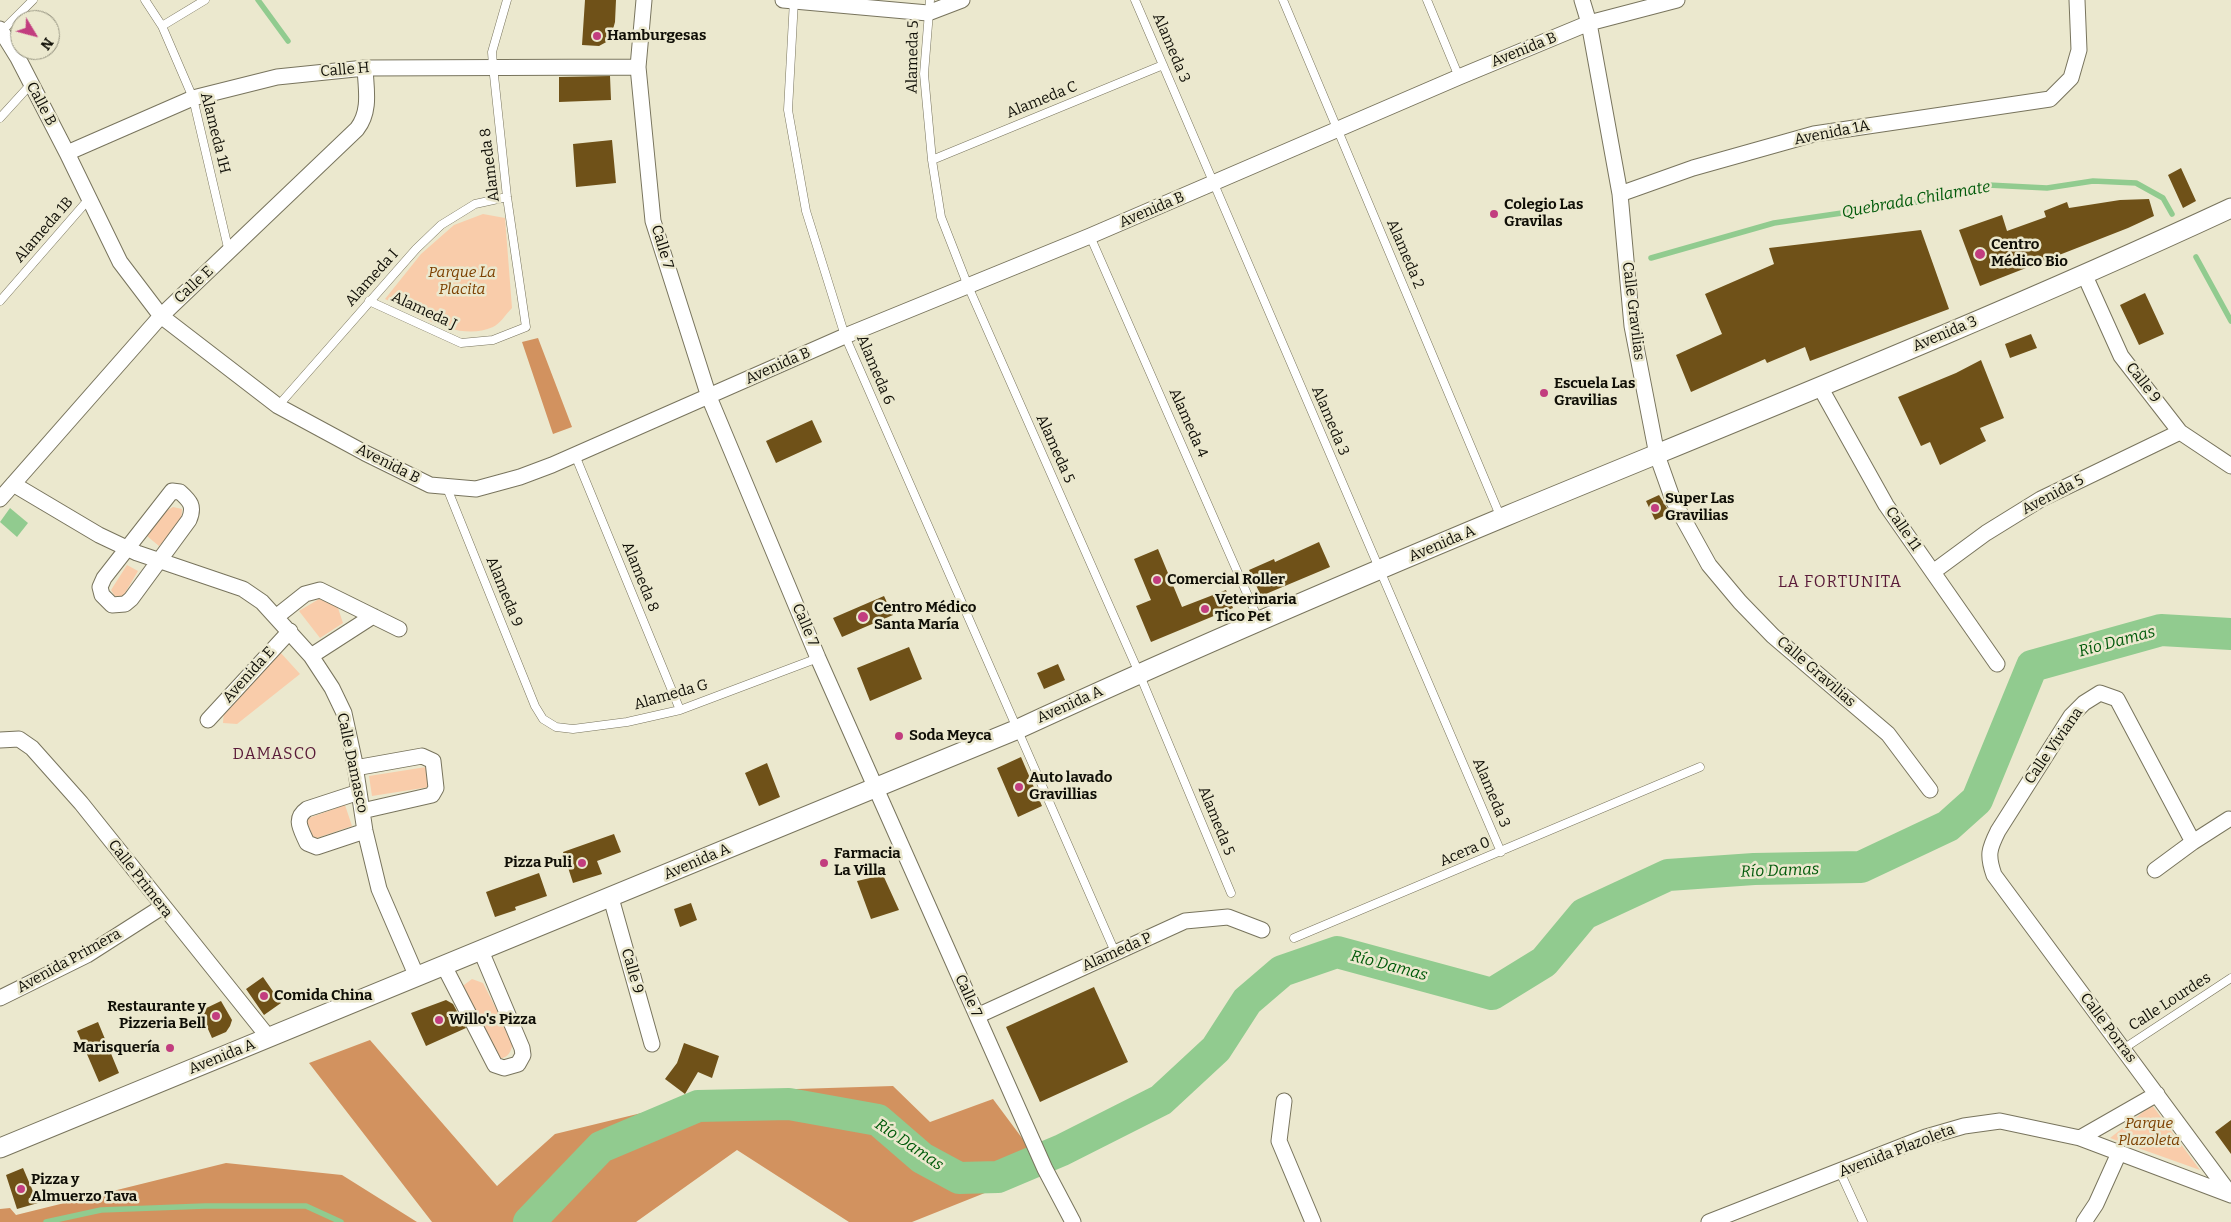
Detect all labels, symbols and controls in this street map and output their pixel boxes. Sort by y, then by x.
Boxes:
north arrow [10,10,60,60]
street label: Alameda 3 [1148,11,1194,85]
street label: Alameda 5 [903,20,923,94]
place label: Hamburgesas [607,27,706,45]
street label: Avenida B [1489,29,1559,71]
marker: Hamburgesas [591,30,603,42]
text: N [37,34,57,53]
street label: Calle H [320,59,370,81]
street label: Alameda C [1004,78,1080,122]
street label: Calle B [22,79,60,129]
street label: Alameda 1H [196,90,234,176]
street label: Avenida 1A [1793,117,1871,149]
street label: Alameda 8 [477,127,503,203]
water label: Quebrada Chilamate [1840,177,1992,223]
street label: Avenida B [1117,188,1187,232]
street label: Alameda 1B [11,194,77,266]
place label: Colegio Las Gravilas [1504,196,1583,231]
marker: Colegio Las Gravilas [1488,208,1500,220]
street label: Alameda 2 [1382,217,1428,291]
street label: Calle 7 [647,223,677,271]
place label: Centro Médico Bio [1991,236,2068,271]
street label: Alameda I [342,246,402,310]
marker: Centro Médico Bio [1973,247,1987,261]
street label: Calle Gravilias [1618,261,1648,361]
street label: Calle E [171,262,217,308]
park label: Parque La Placita [428,264,496,299]
street label: Alameda J [388,288,460,334]
street label: Avenida 3 [1910,312,1980,356]
street label: Alameda 6 [852,332,898,408]
street label: Avenida B [743,344,813,388]
street label: Calle 9 [2122,359,2164,407]
place label: Escuela Las Gravilias [1554,375,1635,410]
street label: Alameda 3 [1307,384,1353,458]
street label: Alameda 4 [1165,386,1211,460]
marker: Escuela Las Gravilias [1538,387,1550,399]
street label: Alameda 5 [1032,412,1078,486]
street label: Avenida B [353,440,423,488]
street label: Avenida 5 [2019,471,2087,519]
place label: Super Las Gravilias [1665,490,1734,525]
marker: Super Las Gravilias [1649,502,1661,514]
street label: Calle 11 [1881,504,1925,554]
street label: Avenida A [1406,522,1478,566]
street label: Alameda 8 [618,539,662,615]
street label: Alameda 9 [482,554,526,630]
place label: Comercial Roller [1167,571,1285,589]
district label: LA FORTUNITA [1776,573,1904,593]
marker: Comercial Roller [1151,574,1163,586]
place label: Veterinaria Tico Pet [1215,591,1297,626]
place label: Centro Médico Santa María [874,599,976,634]
street label: Calle 7 [788,601,822,649]
marker: Veterinaria Tico Pet [1199,603,1211,615]
marker: Centro Médico Santa María [856,610,870,624]
water label: Río Damas [2077,623,2157,661]
street label: Calle Gravilias [1773,633,1859,711]
street label: Avenida E [219,643,279,707]
street label: Alameda G [632,676,710,714]
street label: Avenida A [1034,682,1106,728]
street label: Calle Viviana [2021,704,2087,788]
street label: Calle Damasco [333,711,371,815]
place label: Soda Meyca [909,727,992,745]
marker: Soda Meyca [893,730,905,742]
district label: DAMASCO [232,745,318,765]
street label: Alameda 3 [1468,756,1514,830]
place label: Auto lavado Gravillias [1029,769,1112,804]
marker: Auto lavado Gravillias [1013,781,1025,793]
street label: Alameda 5 [1194,784,1238,858]
street label: Acera 0 [1437,833,1493,871]
street label: Calle Primera [104,836,176,922]
street label: Avenida A [661,840,733,884]
place label: Farmacia La Villa [834,845,901,880]
place label: Pizza Puli [504,854,572,872]
marker: Pizza Puli [576,857,588,869]
marker: Farmacia La Villa [818,857,830,869]
water label: Río Damas [1740,860,1820,882]
street label: Avenida Primera [14,925,124,997]
street label: Alameda P [1079,929,1155,975]
street label: Calle 9 [617,946,647,996]
water label: Río Damas [1349,947,1429,985]
street label: Calle Lourdes [2126,969,2214,1035]
street label: Calle 7 [951,972,985,1020]
place label: Comida China [274,987,372,1005]
marker: Comida China [258,990,270,1002]
street label: Calle Porras [2076,990,2140,1066]
place label: Restaurante y Pizzeria Bell [107,998,206,1033]
marker: Restaurante y Pizzeria Bell [210,1010,222,1022]
place label: Willo's Pizza [449,1011,536,1029]
marker: Willo's Pizza [433,1014,445,1026]
street label: Avenida A [186,1036,258,1078]
place label: Marisquería [73,1039,160,1057]
marker: Marisquería [164,1042,176,1054]
water label: Río Damas [871,1115,947,1175]
park label: Parque Plazoleta [2118,1115,2180,1150]
street label: Avenida Plazoleta [1837,1121,1957,1181]
place label: Pizza y Almuerzo Tava [31,1171,137,1206]
marker: Pizza y Almuerzo Tava [15,1183,27,1195]

